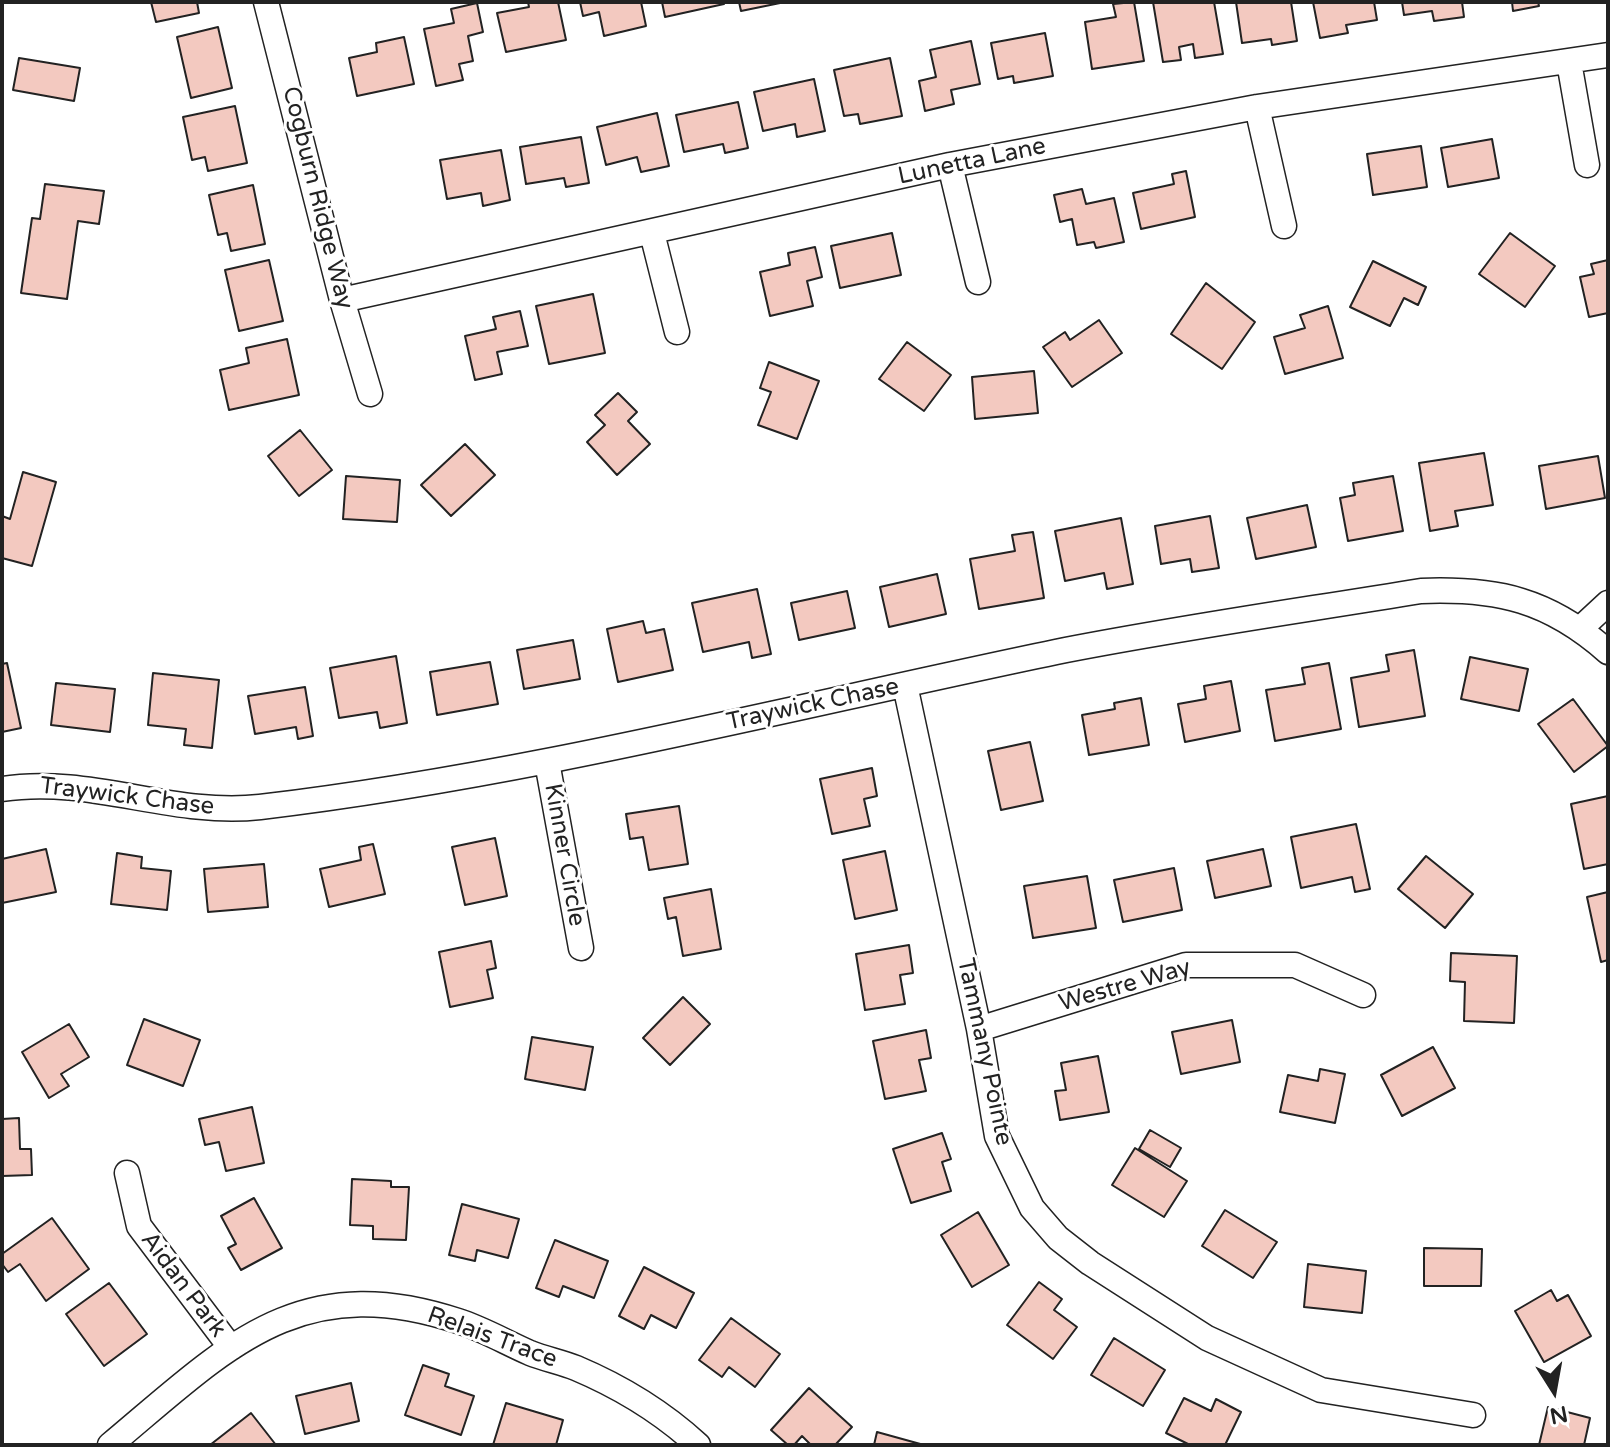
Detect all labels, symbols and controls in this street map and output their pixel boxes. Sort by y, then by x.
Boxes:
street label: Cogburn Ridge Way [275,84,359,312]
street label: Lunetta Lane [896,132,1048,192]
street label: Traywick Chase [724,673,902,737]
street label: Traywick Chase [38,772,216,822]
street label: Kinner Circle [537,782,591,928]
street label: Westre Way [1056,953,1194,1019]
street label: Tammany Pointe [950,956,1018,1148]
street label: Aidan Park [134,1227,232,1343]
street label: Relais Trace [423,1301,561,1375]
north arrow [1514,1351,1594,1431]
text: N [1547,1400,1570,1429]

